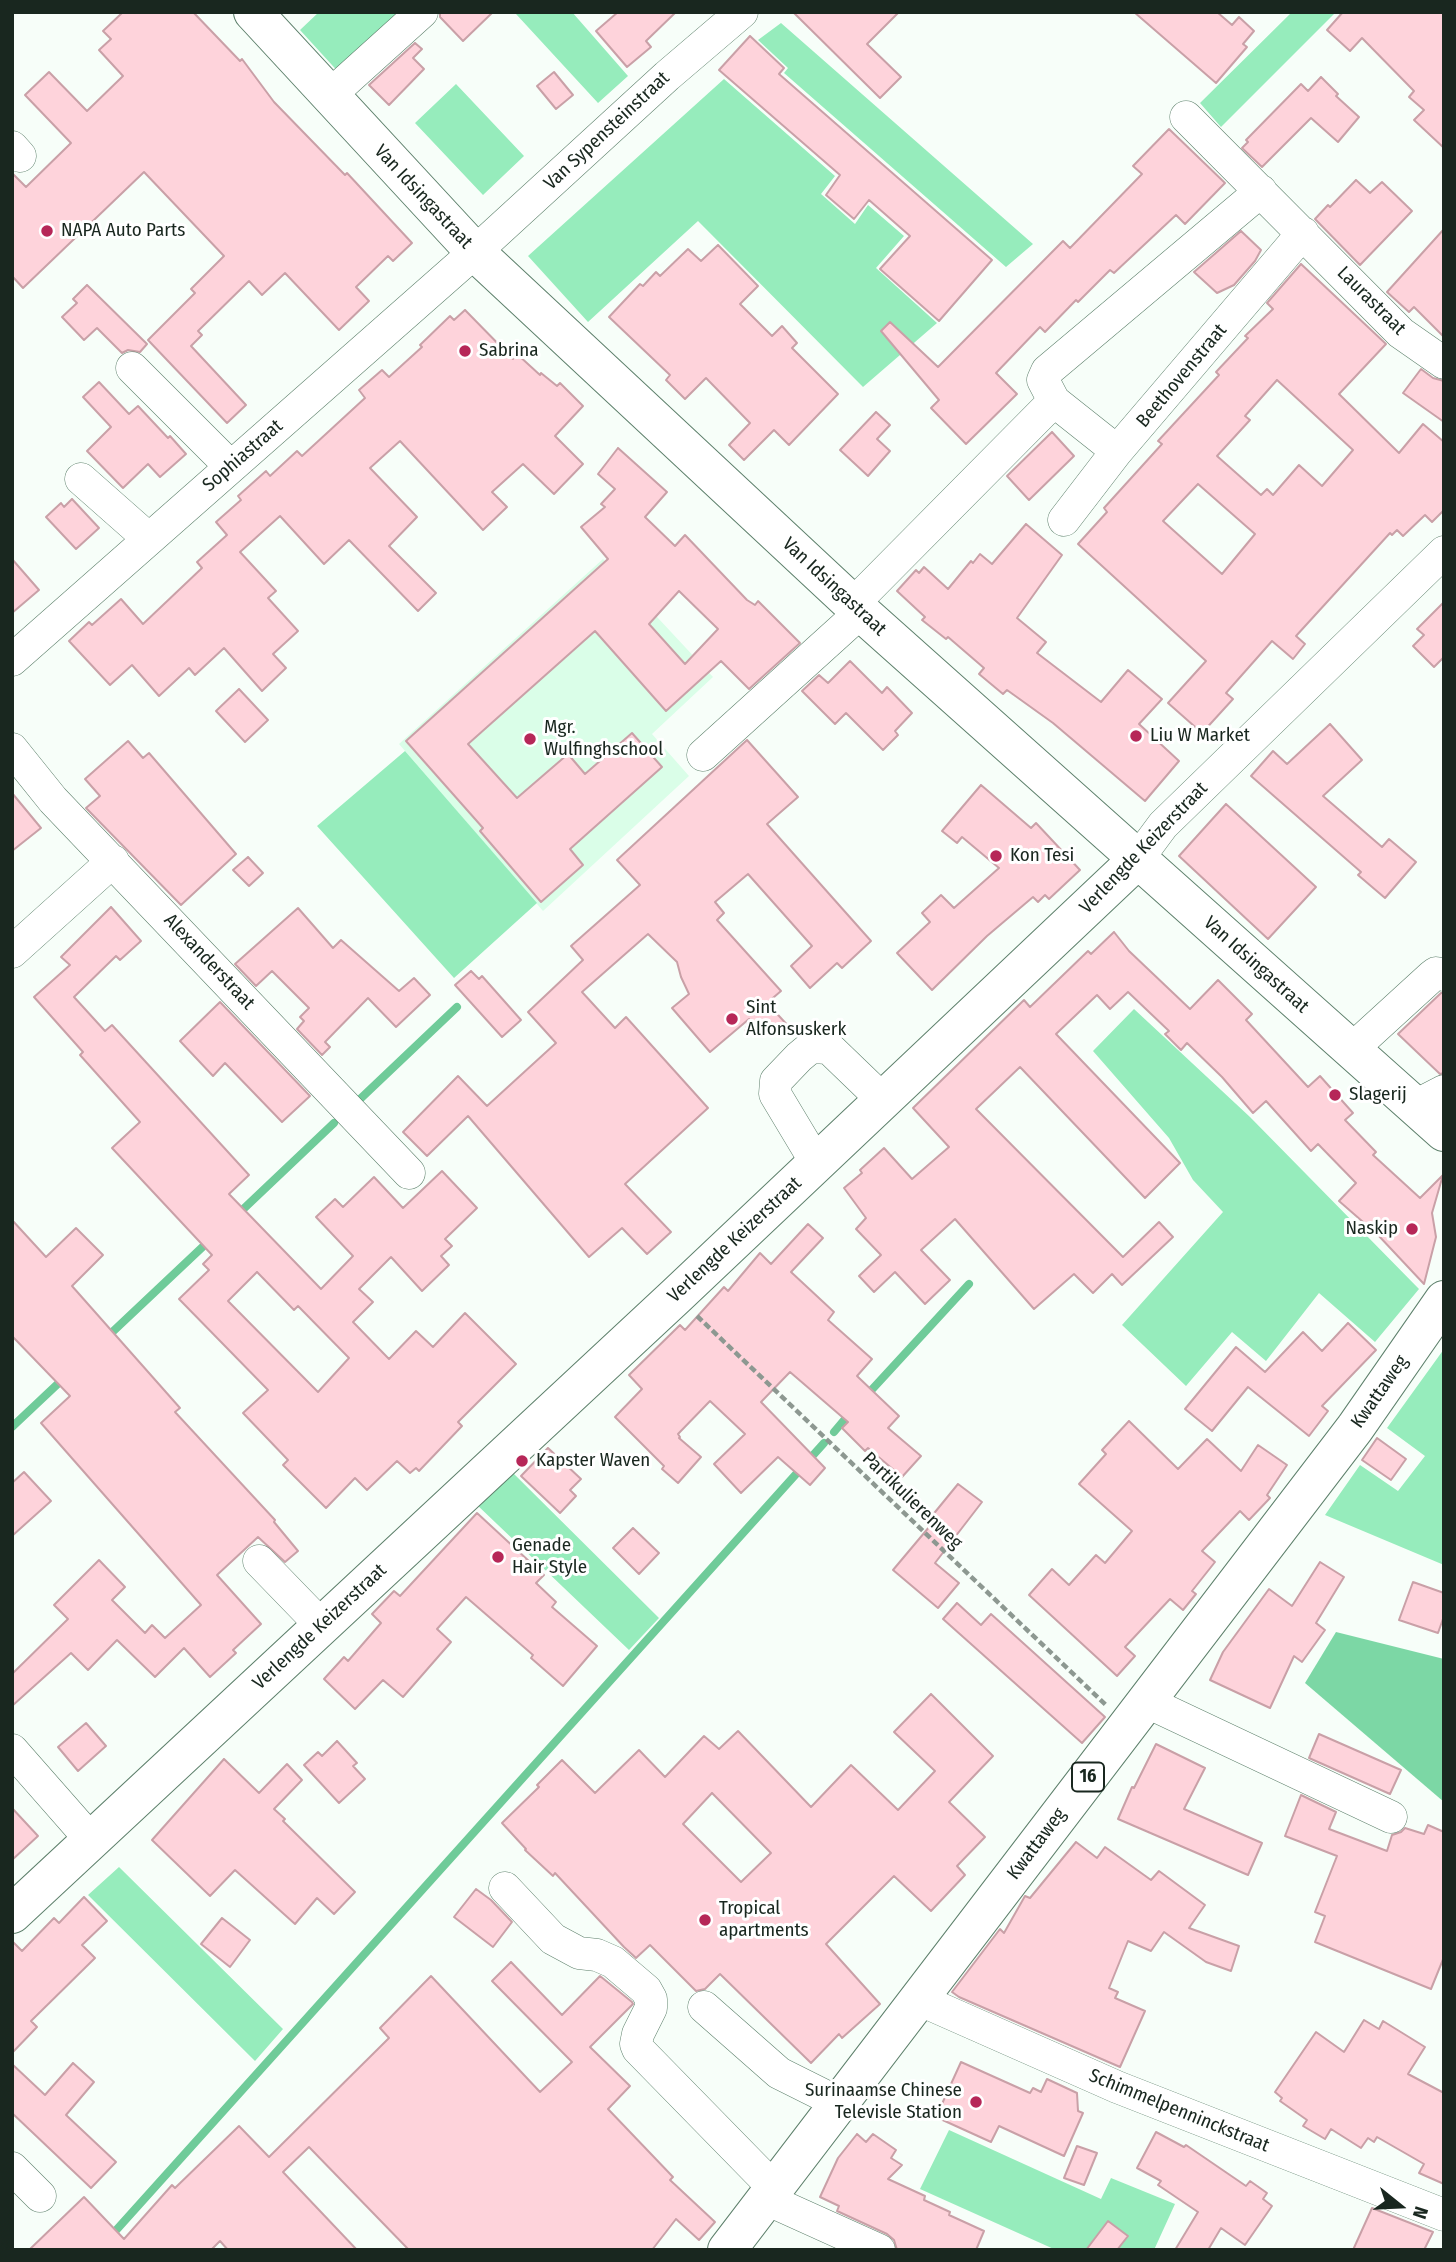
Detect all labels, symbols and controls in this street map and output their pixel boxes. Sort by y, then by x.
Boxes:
street label: Van Sypensteinstraat [540,67,674,195]
street label: Van Idsingastraat [369,140,477,254]
place label: NAPA Auto Parts [61,220,185,242]
marker: NAPA Auto Parts [39,223,55,239]
street label: Laurastraat [1332,262,1410,340]
street label: Beethovenstraat [1132,320,1232,432]
place label: Sabrina [479,340,539,362]
marker: Sabrina [457,343,473,359]
street label: Sophiastraat [198,415,288,497]
street label: Van Idsingastraat [777,533,891,641]
place label: Mgr. Wulfinghschool [544,717,663,761]
place label: Liu W Market [1150,725,1250,747]
marker: Liu W Market [1128,728,1144,744]
marker: Mgr. Wulfinghschool [522,731,538,747]
street label: Verlengde Keizerstraat [1075,777,1213,919]
place label: Kon Tesi [1010,845,1074,867]
marker: Kon Tesi [988,848,1004,864]
street label: Alexanderstraat [159,909,259,1015]
street label: Van Idsingastraat [1199,912,1313,1018]
place label: Sint Alfonsuskerk [746,997,846,1041]
marker: Sint Alfonsuskerk [724,1011,740,1027]
place label: Slagerij [1349,1084,1407,1106]
marker: Slagerij [1327,1087,1343,1103]
street label: Verlengde Keizerstraat [663,1172,807,1308]
place label: Naskip [1345,1218,1398,1240]
marker: Naskip [1404,1221,1420,1237]
street label: Kwattaweg [1347,1351,1413,1433]
street label: Partikulierenweg [857,1448,967,1554]
place label: Kapster Waven [536,1450,650,1472]
marker: Kapster Waven [514,1453,530,1469]
place label: Genade Hair Style [512,1535,587,1579]
marker: Genade Hair Style [490,1549,506,1565]
street label: Verlengde Keizerstraat [248,1559,392,1695]
road number: 16 [1072,1762,1104,1792]
street label: Kwattaweg [1003,1804,1071,1884]
place label: Tropical apartments [719,1898,809,1942]
marker: Tropical apartments [697,1912,713,1928]
street label: Schimmelpenninckstraat [1086,2064,1272,2158]
place label: Surinaamse Chinese Televisle Station [805,2080,962,2124]
marker: Surinaamse Chinese Televisle Station [968,2094,984,2110]
north arrow [1365,2171,1435,2241]
text: N [1408,2204,1433,2222]

